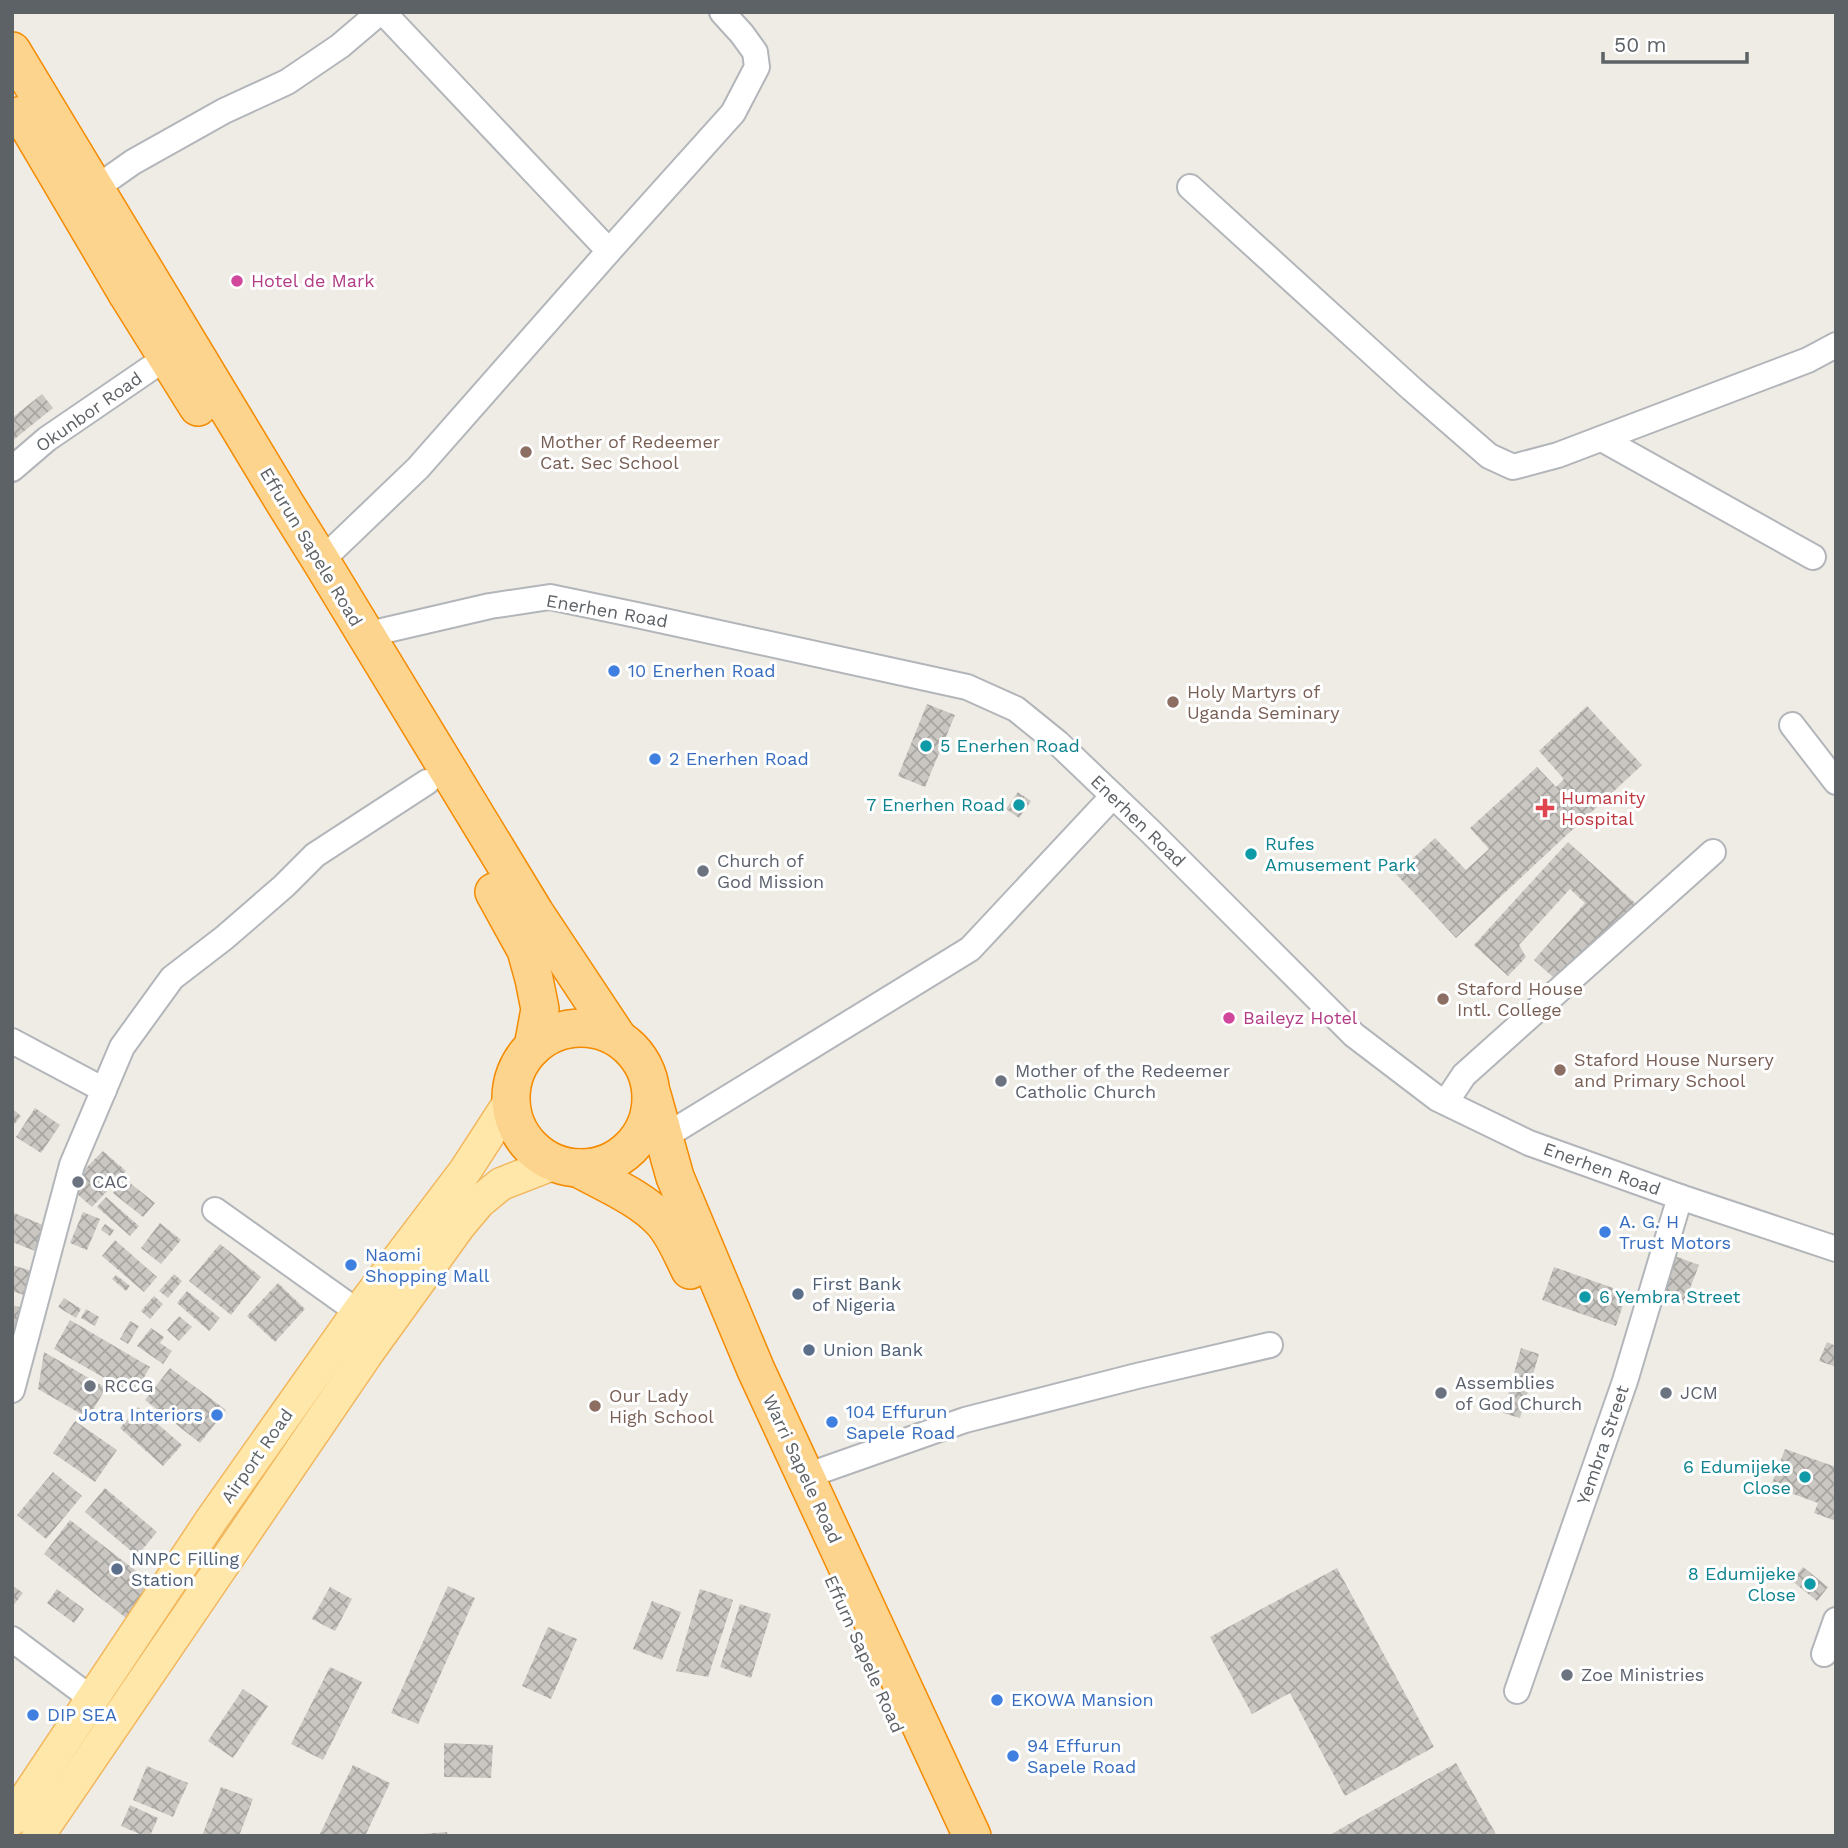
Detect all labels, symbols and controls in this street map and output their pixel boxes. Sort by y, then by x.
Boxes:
scale bar [1603,21,1746,65]
text: 50 m [1614,32,1666,57]
place label: Hotel de Mark [251,270,374,291]
marker: Hotel de Mark [229,273,245,289]
street label: Okunbor Road [32,367,146,456]
place label: Mother of Redeemer Cat. Sec School [540,431,720,473]
marker: Mother of Redeemer Cat. Sec School [518,444,534,460]
street label: Effurun Sapele Road [256,464,367,630]
street label: Enerhen Road [545,589,670,632]
place label: 10 Enerhen Road [628,660,775,681]
marker: 10 Enerhen Road [606,663,622,679]
place label: Holy Martyrs of Uganda Seminary [1187,681,1340,723]
marker: Holy Martyrs of Uganda Seminary [1165,694,1181,710]
place label: 5 Enerhen Road [940,735,1080,756]
marker: 5 Enerhen Road [918,738,934,754]
place label: 2 Enerhen Road [669,748,809,769]
marker: 2 Enerhen Road [647,751,663,767]
street label: Enerhen Road [1087,770,1190,871]
place label: Humanity Hospital [1561,787,1646,829]
place label: 7 Enerhen Road [866,794,1005,815]
marker: 7 Enerhen Road [1011,797,1027,813]
marker: Humanity Hospital [1535,798,1555,818]
place label: Rufes Amusement Park [1265,833,1416,875]
marker: Rufes Amusement Park [1243,846,1259,862]
place label: Church of God Mission [717,850,824,892]
marker: Church of God Mission [695,863,711,879]
place label: Staford House Intl. College [1457,978,1583,1020]
marker: Staford House Intl. College [1435,991,1451,1007]
place label: Baileyz Hotel [1243,1007,1358,1028]
marker: Baileyz Hotel [1221,1010,1237,1026]
place label: Staford House Nursery and Primary School [1574,1049,1775,1091]
place label: Mother of the Redeemer Catholic Church [1015,1060,1230,1102]
marker: Staford House Nursery and Primary School [1552,1062,1568,1078]
marker: Mother of the Redeemer Catholic Church [993,1073,1009,1089]
street label: Enerhen Road [1541,1138,1664,1199]
place label: CAC [92,1171,128,1192]
marker: CAC [70,1174,86,1190]
place label: A. G. H Trust Motors [1619,1211,1731,1253]
marker: A. G. H Trust Motors [1597,1224,1613,1240]
place label: Naomi Shopping Mall [365,1244,490,1286]
marker: Naomi Shopping Mall [343,1257,359,1273]
place label: First Bank of Nigeria [812,1273,901,1315]
marker: First Bank of Nigeria [790,1286,806,1302]
place label: 6 Yembra Street [1599,1286,1741,1307]
marker: 6 Yembra Street [1577,1289,1593,1305]
place label: Union Bank [823,1339,923,1360]
marker: Union Bank [801,1342,817,1358]
place label: Assemblies of God Church [1455,1372,1582,1414]
place label: RCCG [104,1375,154,1396]
marker: RCCG [82,1378,98,1394]
street label: Yembra Street [1572,1382,1633,1507]
place label: JCM [1680,1382,1718,1403]
place label: Our Lady High School [609,1385,714,1427]
marker: Assemblies of God Church [1433,1385,1449,1401]
marker: JCM [1658,1385,1674,1401]
street label: Warri Sapele Road [759,1391,846,1546]
marker: Our Lady High School [587,1398,603,1414]
place label: 104 Effurun Sapele Road [846,1401,955,1443]
place label: Jotra Interiors [78,1404,203,1425]
street label: Airport Road [216,1404,297,1507]
marker: Jotra Interiors [209,1407,225,1423]
marker: 104 Effurun Sapele Road [824,1414,840,1430]
place label: 6 Edumijeke Close [1683,1456,1791,1498]
marker: 6 Edumijeke Close [1797,1469,1813,1485]
place label: NNPC Filling Station [131,1548,240,1590]
marker: NNPC Filling Station [109,1561,125,1577]
place label: 8 Edumijeke Close [1688,1563,1796,1605]
street label: Effurn Sapele Road [820,1572,909,1736]
marker: 8 Edumijeke Close [1802,1576,1818,1592]
place label: Zoe Ministries [1581,1664,1704,1685]
marker: Zoe Ministries [1559,1667,1575,1683]
place label: EKOWA Mansion [1011,1689,1154,1710]
marker: EKOWA Mansion [989,1692,1005,1708]
place label: DIP SEA [47,1704,117,1725]
marker: DIP SEA [25,1707,41,1723]
place label: 94 Effurun Sapele Road [1027,1735,1136,1777]
marker: 94 Effurun Sapele Road [1005,1748,1021,1764]

